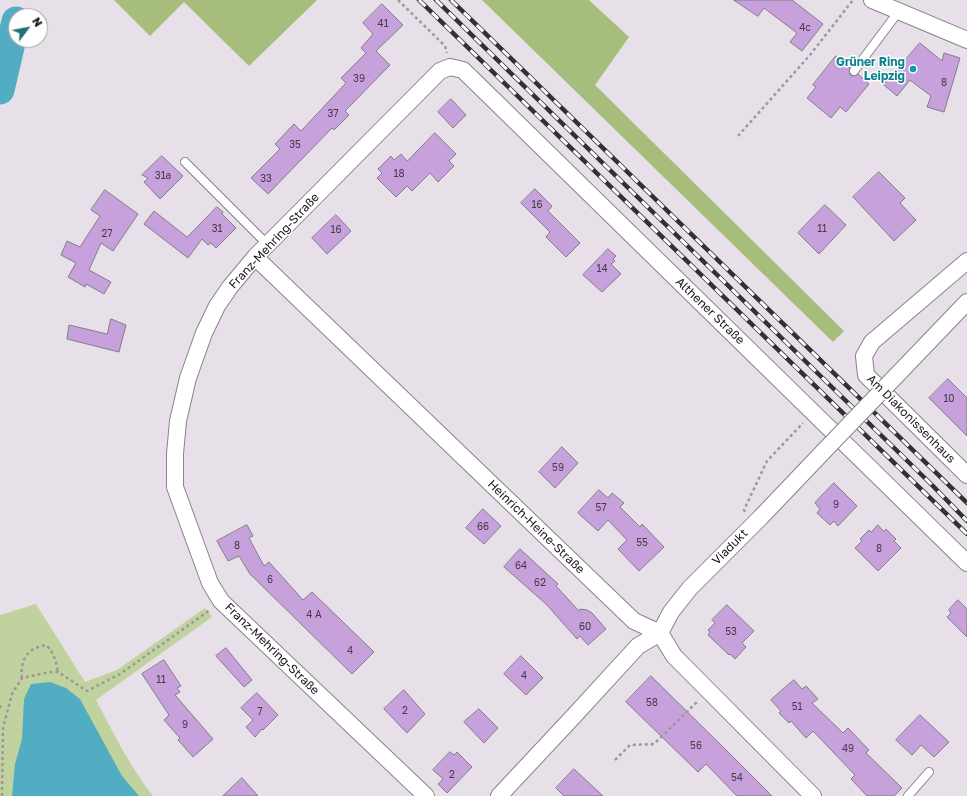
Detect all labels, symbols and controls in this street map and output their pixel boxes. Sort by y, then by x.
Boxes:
north arrow [8,8,48,48]
text: N [30,15,45,29]
house number: 41 [378,18,388,30]
house number: 4c [799,22,811,34]
place label: Grüner Ring Leipzig [836,55,905,83]
marker: Grüner Ring Leipzig [908,64,918,74]
house number: 39 [353,73,365,85]
house number: 8 [941,77,947,89]
house number: 37 [327,108,339,120]
house number: 35 [289,139,301,151]
house number: 18 [394,168,404,180]
house number: 31a [155,170,171,182]
house number: 33 [260,173,272,185]
street label: Franz-Mehring-Straße [226,190,322,292]
house number: 16 [532,199,542,211]
house number: 31 [212,223,222,235]
house number: 11 [817,223,827,235]
house number: 16 [331,224,341,236]
house number: 27 [101,228,113,240]
house number: 14 [597,263,607,275]
street label: Althener Straße [673,275,747,347]
street label: Am Diakonissenhaus [864,372,958,466]
house number: 10 [943,393,955,405]
house number: 59 [552,462,564,474]
street label: Heinrich-Heine-Straße [485,477,587,577]
house number: 9 [833,499,839,511]
house number: 57 [595,502,607,514]
house number: 66 [477,521,489,533]
street label: Viadukt [709,526,751,568]
house number: 55 [636,537,648,549]
house number: 8 [234,540,240,552]
house number: 8 [876,543,882,555]
house number: 64 [515,560,527,572]
house number: 6 [267,574,273,586]
house number: 62 [534,577,546,589]
street label: Franz-Mehring-Straße [222,600,322,698]
house number: 4 A [306,609,322,621]
house number: 60 [579,621,591,633]
house number: 53 [725,626,737,638]
house number: 4 [347,645,353,657]
house number: 4 [521,670,527,682]
house number: 11 [156,674,166,686]
house number: 58 [646,697,658,709]
house number: 51 [792,701,802,713]
house number: 2 [402,705,408,717]
house number: 7 [257,706,263,718]
house number: 9 [182,719,188,731]
house number: 56 [690,740,702,752]
house number: 49 [842,743,854,755]
house number: 2 [449,769,455,781]
house number: 54 [731,772,743,784]

